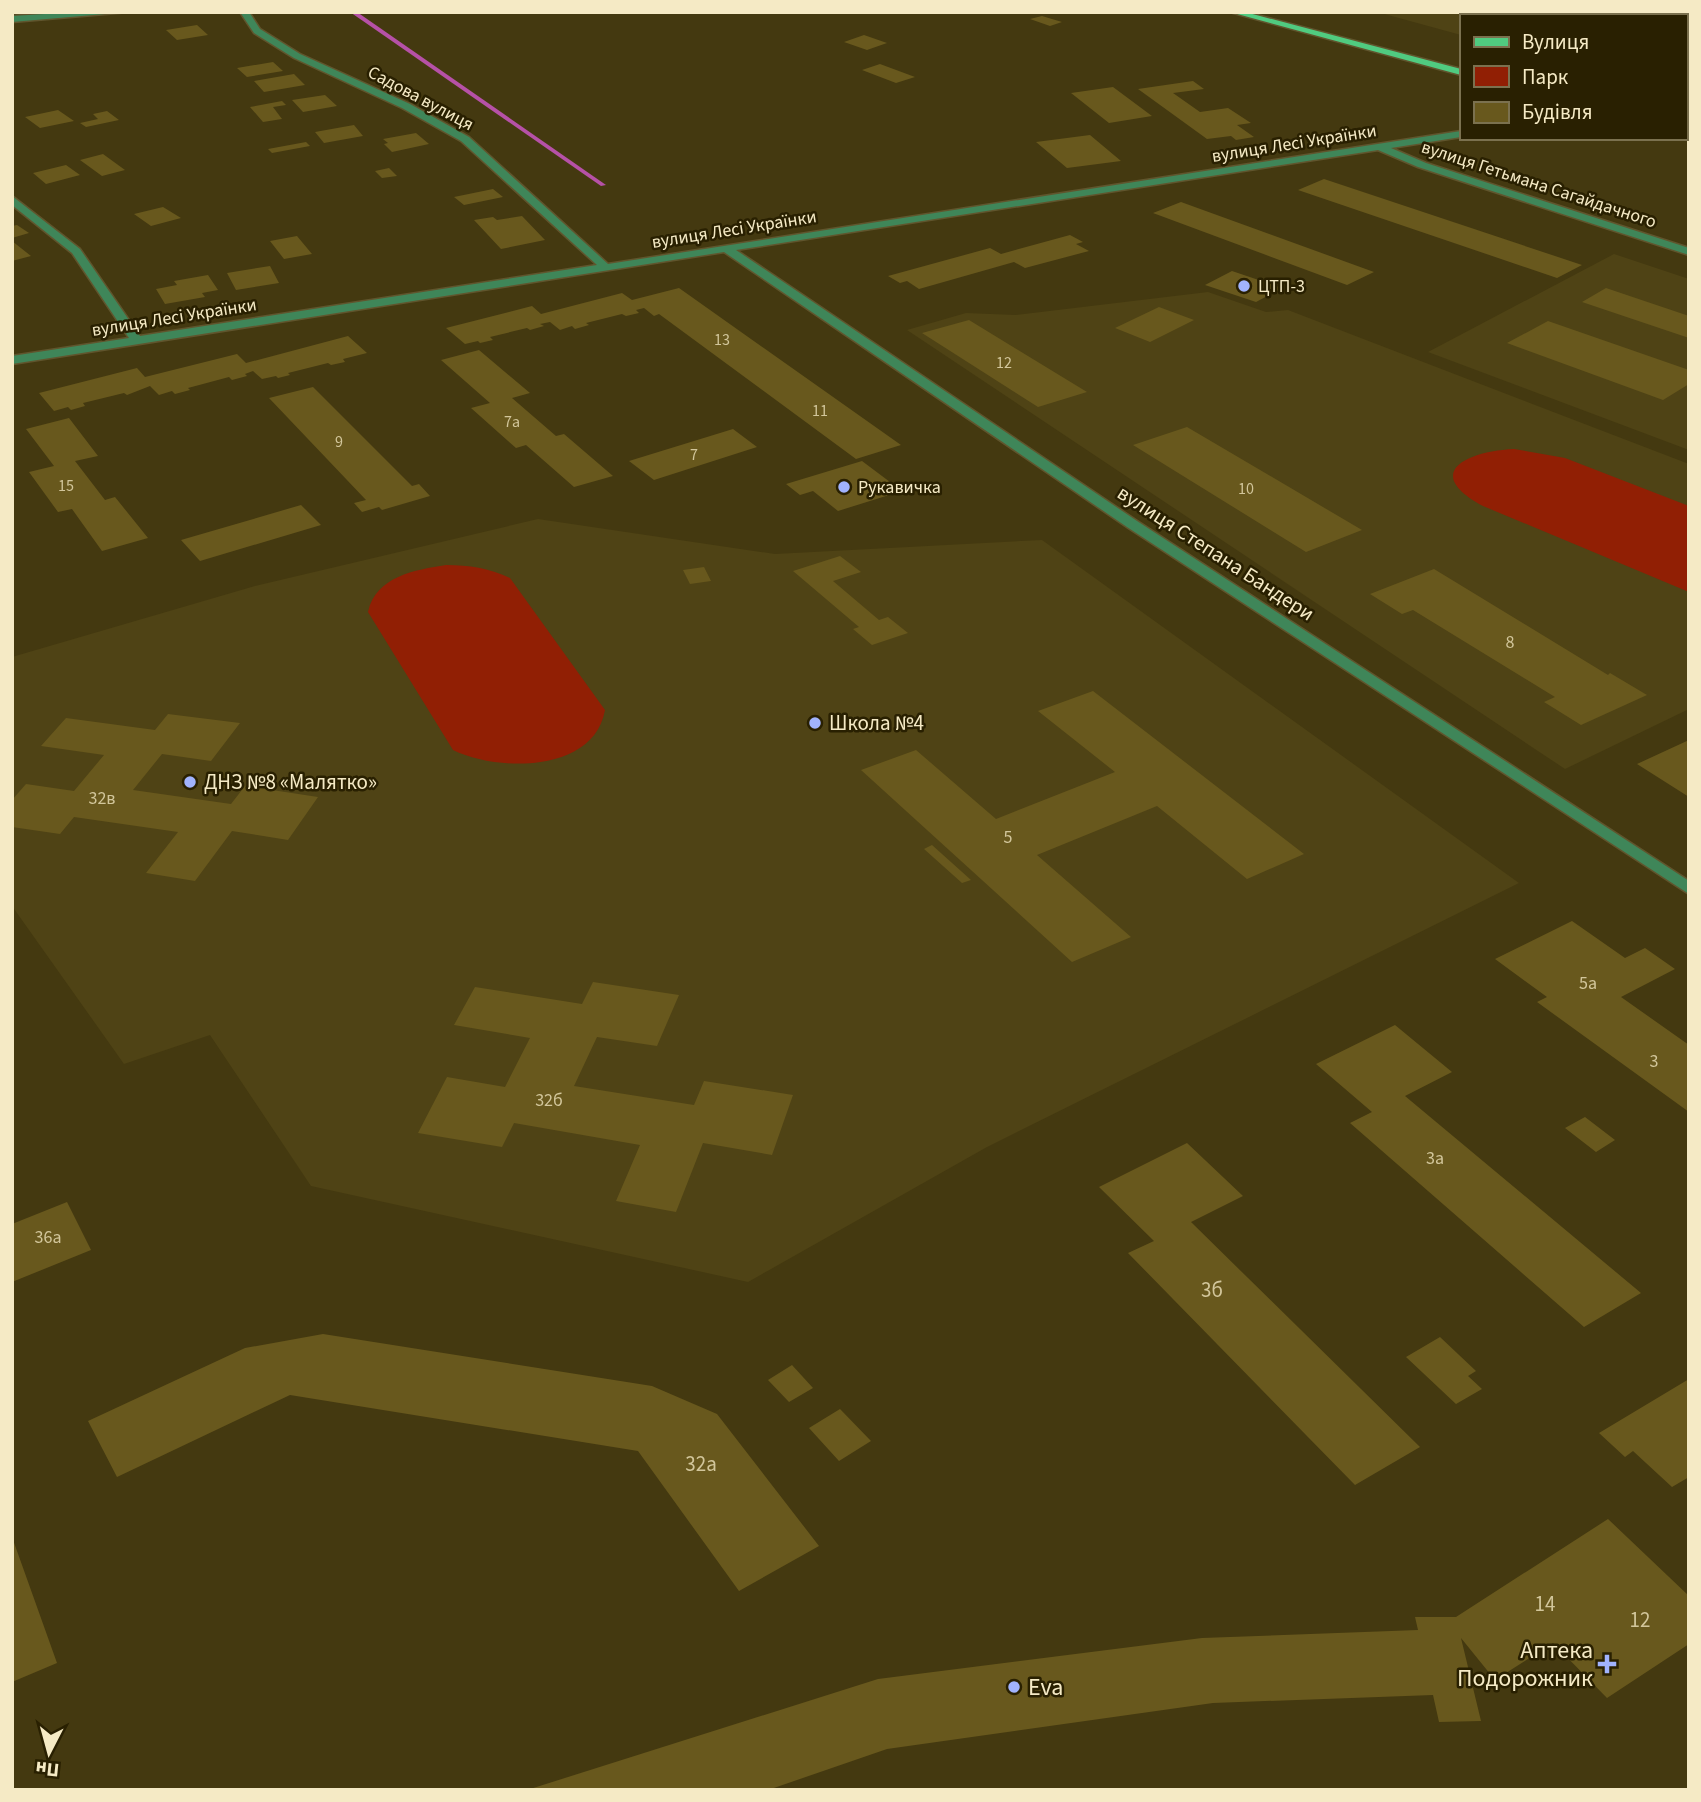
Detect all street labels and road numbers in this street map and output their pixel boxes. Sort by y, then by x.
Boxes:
street label: Садова вулиця [363,60,478,137]
street label: вулиця Лесі Українки [1210,118,1378,169]
street label: вулиця Гетьмана Сагайдачного [1418,135,1660,234]
street label: вулиця Лесі Українки [650,204,818,255]
street label: вулиця Лесі Українки [90,292,258,343]
street label: вулиця Степана Бандери [1112,478,1320,628]

